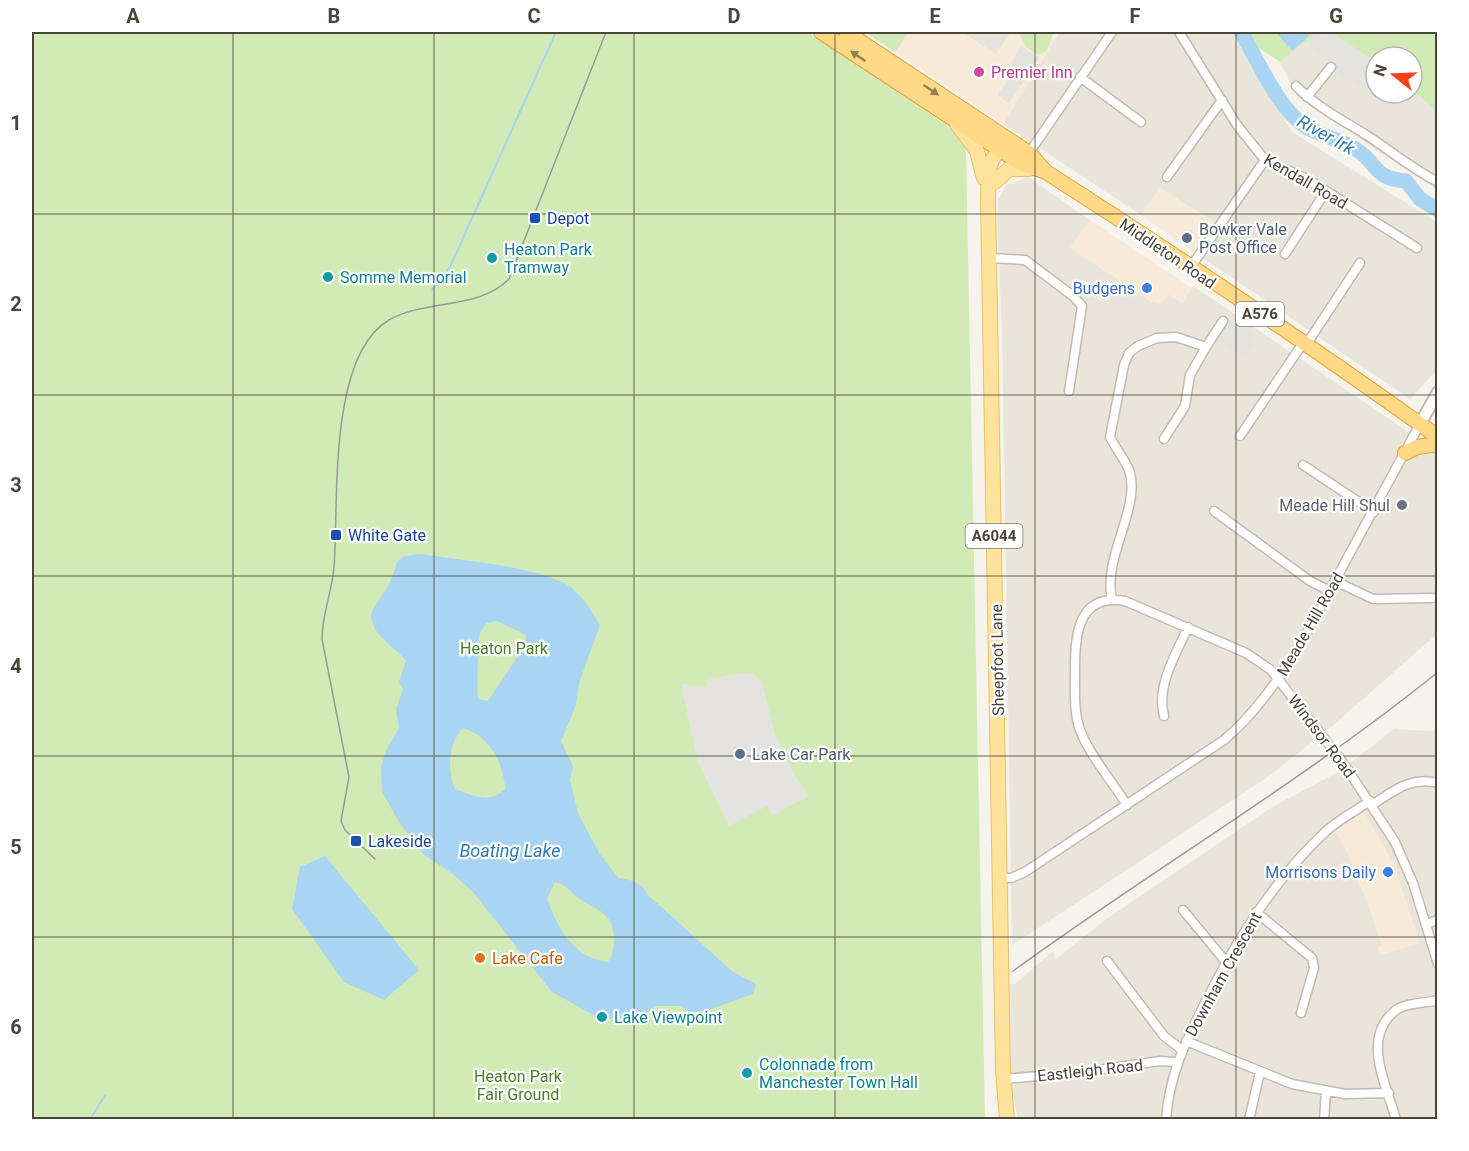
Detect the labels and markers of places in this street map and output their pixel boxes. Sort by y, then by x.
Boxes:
place label: Premier Inn [991,63,1073,82]
marker: Premier Inn [972,65,986,79]
place label: Depot [547,209,589,228]
marker: Depot [528,211,542,225]
place label: Bowker Vale Post Office [1199,220,1287,257]
marker: Bowker Vale Post Office [1180,231,1194,245]
place label: Heaton Park Tramway [504,240,593,277]
marker: Heaton Park Tramway [485,251,499,265]
place label: Somme Memorial [340,268,467,287]
marker: Somme Memorial [321,270,335,284]
place label: Budgens [1073,279,1135,298]
marker: Budgens [1140,281,1154,295]
place label: Meade Hill Shul [1279,496,1390,515]
marker: Meade Hill Shul [1395,498,1409,512]
place label: White Gate [348,526,426,545]
marker: White Gate [329,528,343,542]
place label: Lake Car Park [752,745,851,764]
marker: Lake Car Park [733,747,747,761]
place label: Lakeside [368,832,431,851]
marker: Lakeside [349,834,363,848]
place label: Morrisons Daily [1265,863,1376,882]
marker: Morrisons Daily [1381,865,1395,879]
place label: Lake Cafe [492,949,563,968]
marker: Lake Cafe [473,951,487,965]
place label: Lake Viewpoint [614,1008,722,1027]
marker: Lake Viewpoint [595,1010,609,1024]
place label: Colonnade from Manchester Town Hall [759,1055,918,1092]
marker: Colonnade from Manchester Town Hall [740,1066,754,1080]

